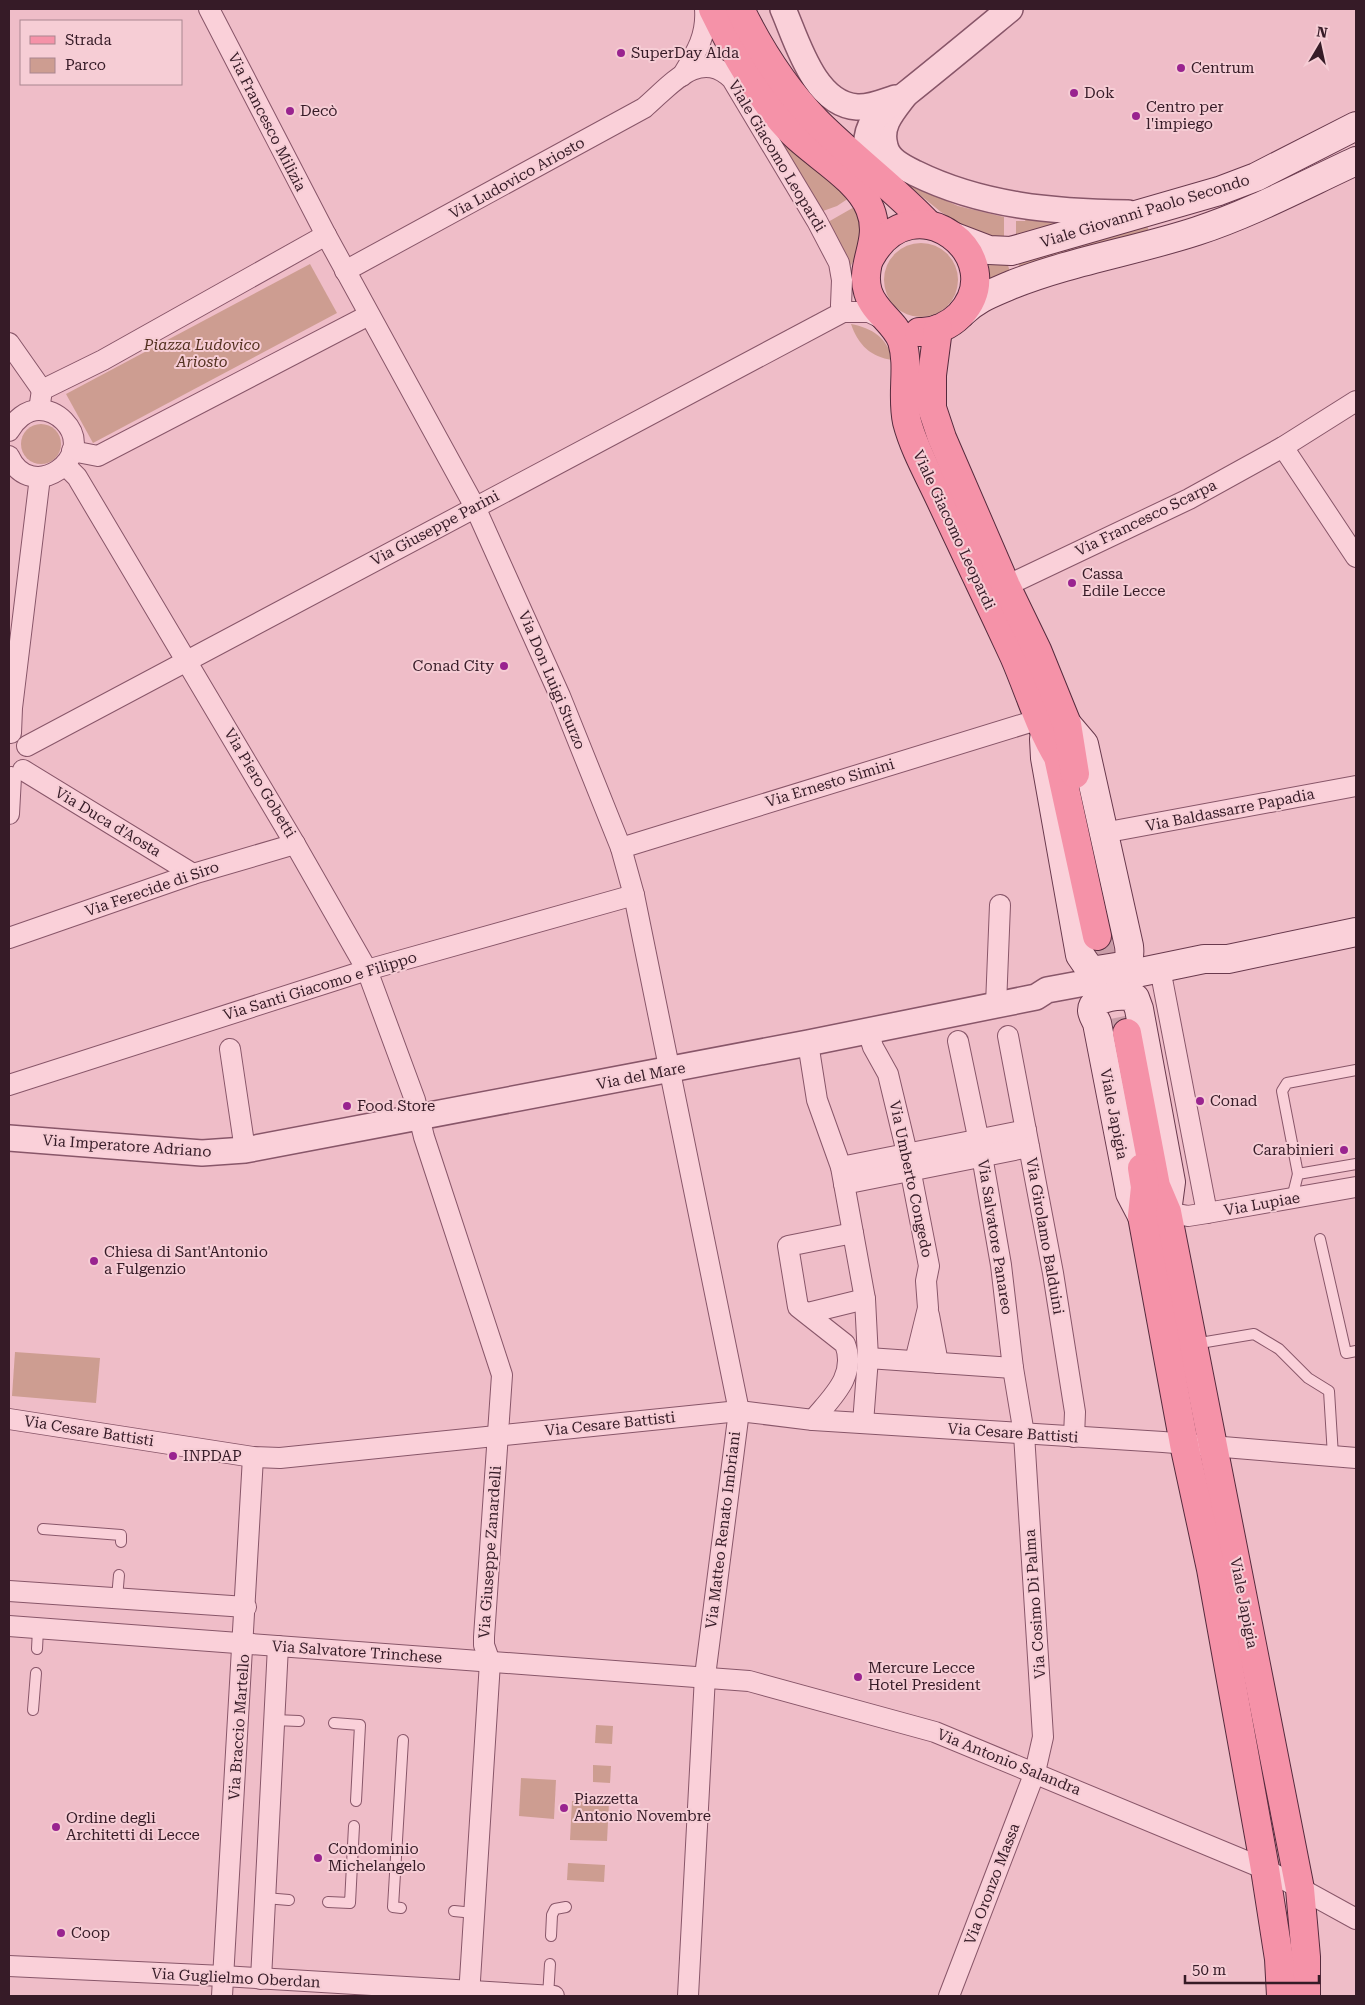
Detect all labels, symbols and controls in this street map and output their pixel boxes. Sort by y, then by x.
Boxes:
legend [20,20,182,85]
north arrow [1295,20,1345,70]
text: N [1315,23,1329,41]
text: Strada [65,31,112,49]
place label: SuperDay Alda [631,44,739,62]
marker: SuperDay Alda [615,47,627,59]
street label: Via Francesco Milizia [224,50,310,194]
text: Parco [65,56,106,74]
place label: Centrum [1191,59,1255,77]
marker: Centrum [1175,62,1187,74]
street label: Viale Giacomo Leopardi [725,77,830,235]
place label: Dok [1084,84,1115,102]
marker: Dok [1068,87,1080,99]
place label: Centro per l'impiego [1146,98,1224,133]
place label: Decò [300,102,338,120]
marker: Decò [284,105,296,117]
marker: Centro per l'impiego [1130,110,1142,122]
street label: Via Ludovico Ariosto [446,133,588,223]
street label: Viale Giovanni Paolo Secondo [1038,171,1252,251]
park label: Piazza Ludovico Ariosto [143,336,261,371]
street label: Viale Giacomo Leopardi [909,447,999,613]
street label: Via Francesco Scarpa [1072,476,1220,560]
street label: Via Giuseppe Parini [368,486,502,569]
place label: Cassa Edile Lecce [1082,565,1165,600]
marker: Cassa Edile Lecce [1066,577,1078,589]
street label: Via Don Luigi Sturzo [515,608,589,752]
place label: Conad City [413,657,494,675]
marker: Conad City [498,660,510,672]
street label: Via Piero Gobetti [220,725,300,841]
street label: Via Ernesto Simini [764,755,897,811]
street label: Via Duca d'Aosta [52,783,164,861]
street label: Via Baldassarre Papadia [1144,785,1316,835]
street label: Via Ferecide di Siro [83,858,221,920]
street label: Via Santi Giacomo e Filippo [221,948,419,1024]
street label: Via del Mare [595,1059,687,1093]
street label: Viale Japigia [1096,1067,1132,1161]
place label: Conad [1210,1092,1258,1110]
marker: Conad [1194,1095,1206,1107]
place label: Food Store [357,1097,435,1115]
street label: Via Umberto Congedo [886,1099,936,1259]
marker: Food Store [341,1100,353,1112]
street label: Via Imperatore Adriano [42,1131,212,1161]
place label: Carabinieri [1253,1141,1334,1159]
marker: Carabinieri [1338,1144,1350,1156]
street label: Via Girolamo Balduini [1022,1156,1068,1316]
street label: Via Salvatore Panareo [974,1158,1016,1316]
street label: Via Lupiae [1223,1188,1301,1220]
place label: Chiesa di Sant'Antonio a Fulgenzio [104,1243,268,1278]
marker: Chiesa di Sant'Antonio a Fulgenzio [88,1255,100,1267]
street label: Via Cesare Battisti [544,1408,676,1440]
street label: Via Cesare Battisti [23,1412,155,1450]
street label: Via Cesare Battisti [947,1419,1079,1447]
street label: Via Matteo Renato Imbriani [702,1430,744,1630]
place label: INPDAP [183,1447,242,1465]
marker: INPDAP [167,1450,179,1462]
street label: Via Giuseppe Zanardelli [475,1465,505,1639]
street label: Via Cosimo Di Palma [1021,1529,1049,1679]
street label: Viale Japigia [1226,1556,1262,1650]
street label: Via Salvatore Trinchese [271,1637,443,1667]
street label: Via Braccio Martello [225,1653,253,1801]
place label: Mercure Lecce Hotel President [868,1659,981,1694]
marker: Mercure Lecce Hotel President [852,1671,864,1683]
street label: Via Antonio Salandra [935,1725,1083,1799]
place label: Piazzetta Antonio Novembre [574,1790,711,1825]
marker: Piazzetta Antonio Novembre [558,1802,570,1814]
place label: Ordine degli Architetti di Lecce [66,1809,200,1844]
marker: Ordine degli Architetti di Lecce [50,1821,62,1833]
street label: Via Oronzo Massa [961,1821,1023,1947]
place label: Condominio Michelangelo [328,1840,426,1875]
marker: Condominio Michelangelo [312,1852,324,1864]
place label: Coop [71,1924,110,1942]
marker: Coop [55,1927,67,1939]
scale bar [1185,1952,1319,1984]
text: 50 m [1192,1961,1227,1979]
street label: Via Guglielmo Oberdan [151,1965,321,1991]

